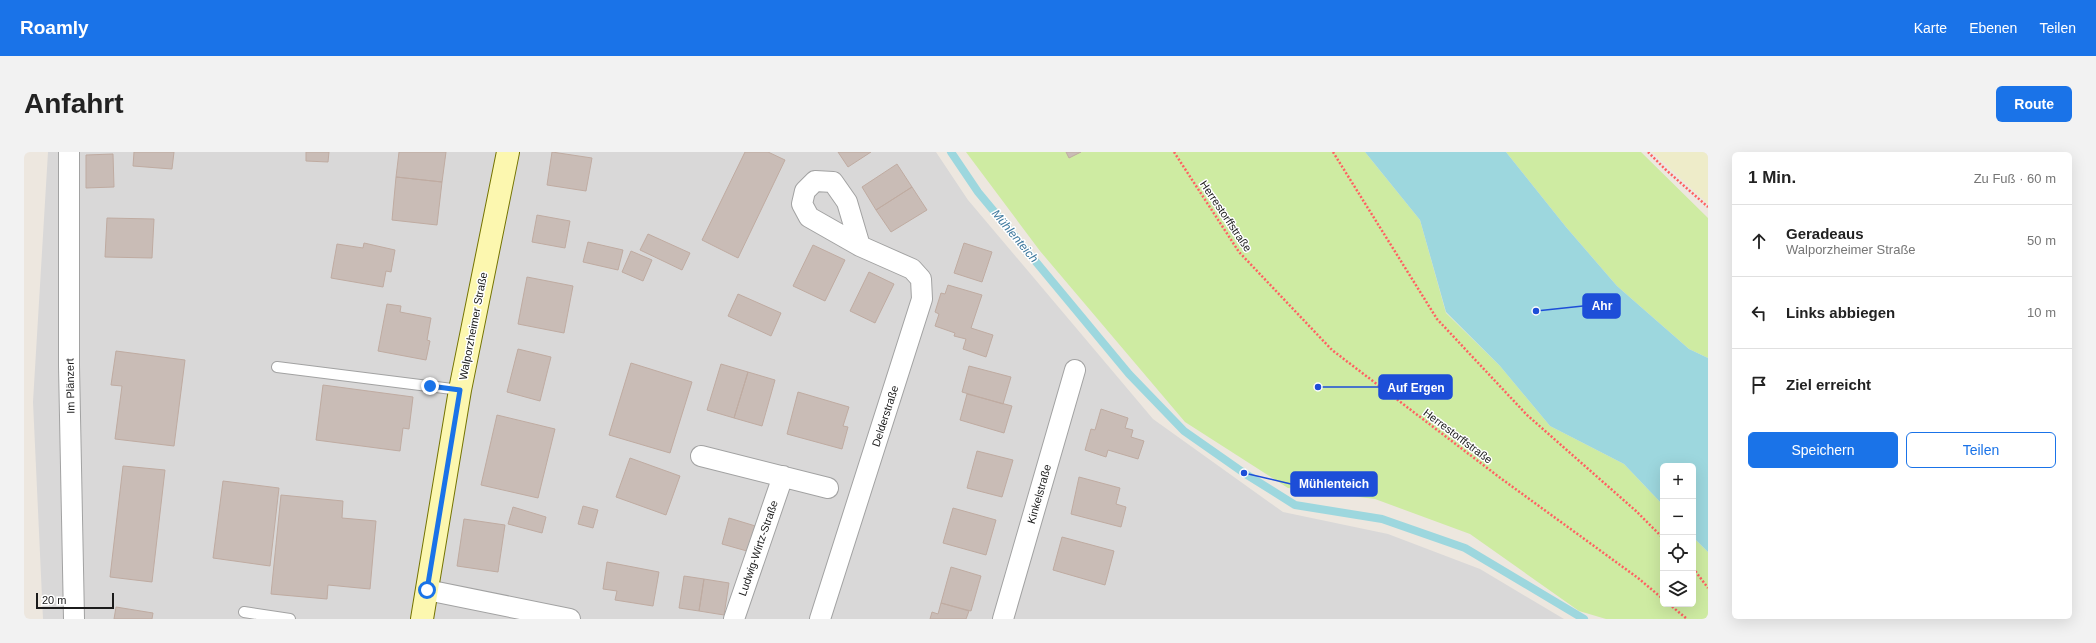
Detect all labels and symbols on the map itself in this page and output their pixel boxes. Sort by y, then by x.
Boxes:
street label: Herrestorffstraße [1198,178,1254,254]
water label: Mühlenteich [989,207,1041,266]
street label: Walporzheimer Straße [457,271,489,381]
callout: Ahr [1583,294,1620,318]
text: Ahr [1592,299,1613,313]
street label: Im Plänzert [64,358,76,414]
callout: Auf Ergen [1379,375,1452,399]
route end [421,377,439,395]
text: Auf Ergen [1387,381,1445,395]
street label: Delderstraße [869,384,901,448]
street label: Herrestorffstraße [1421,406,1495,466]
street label: Kinkelstraße [1025,463,1053,525]
callout: Mühlenteich [1291,472,1377,496]
text: Mühlenteich [1299,477,1369,491]
street label: Ludwig-Wirtz-Straße [736,499,780,597]
route start [418,581,436,599]
scale bar [36,591,114,610]

